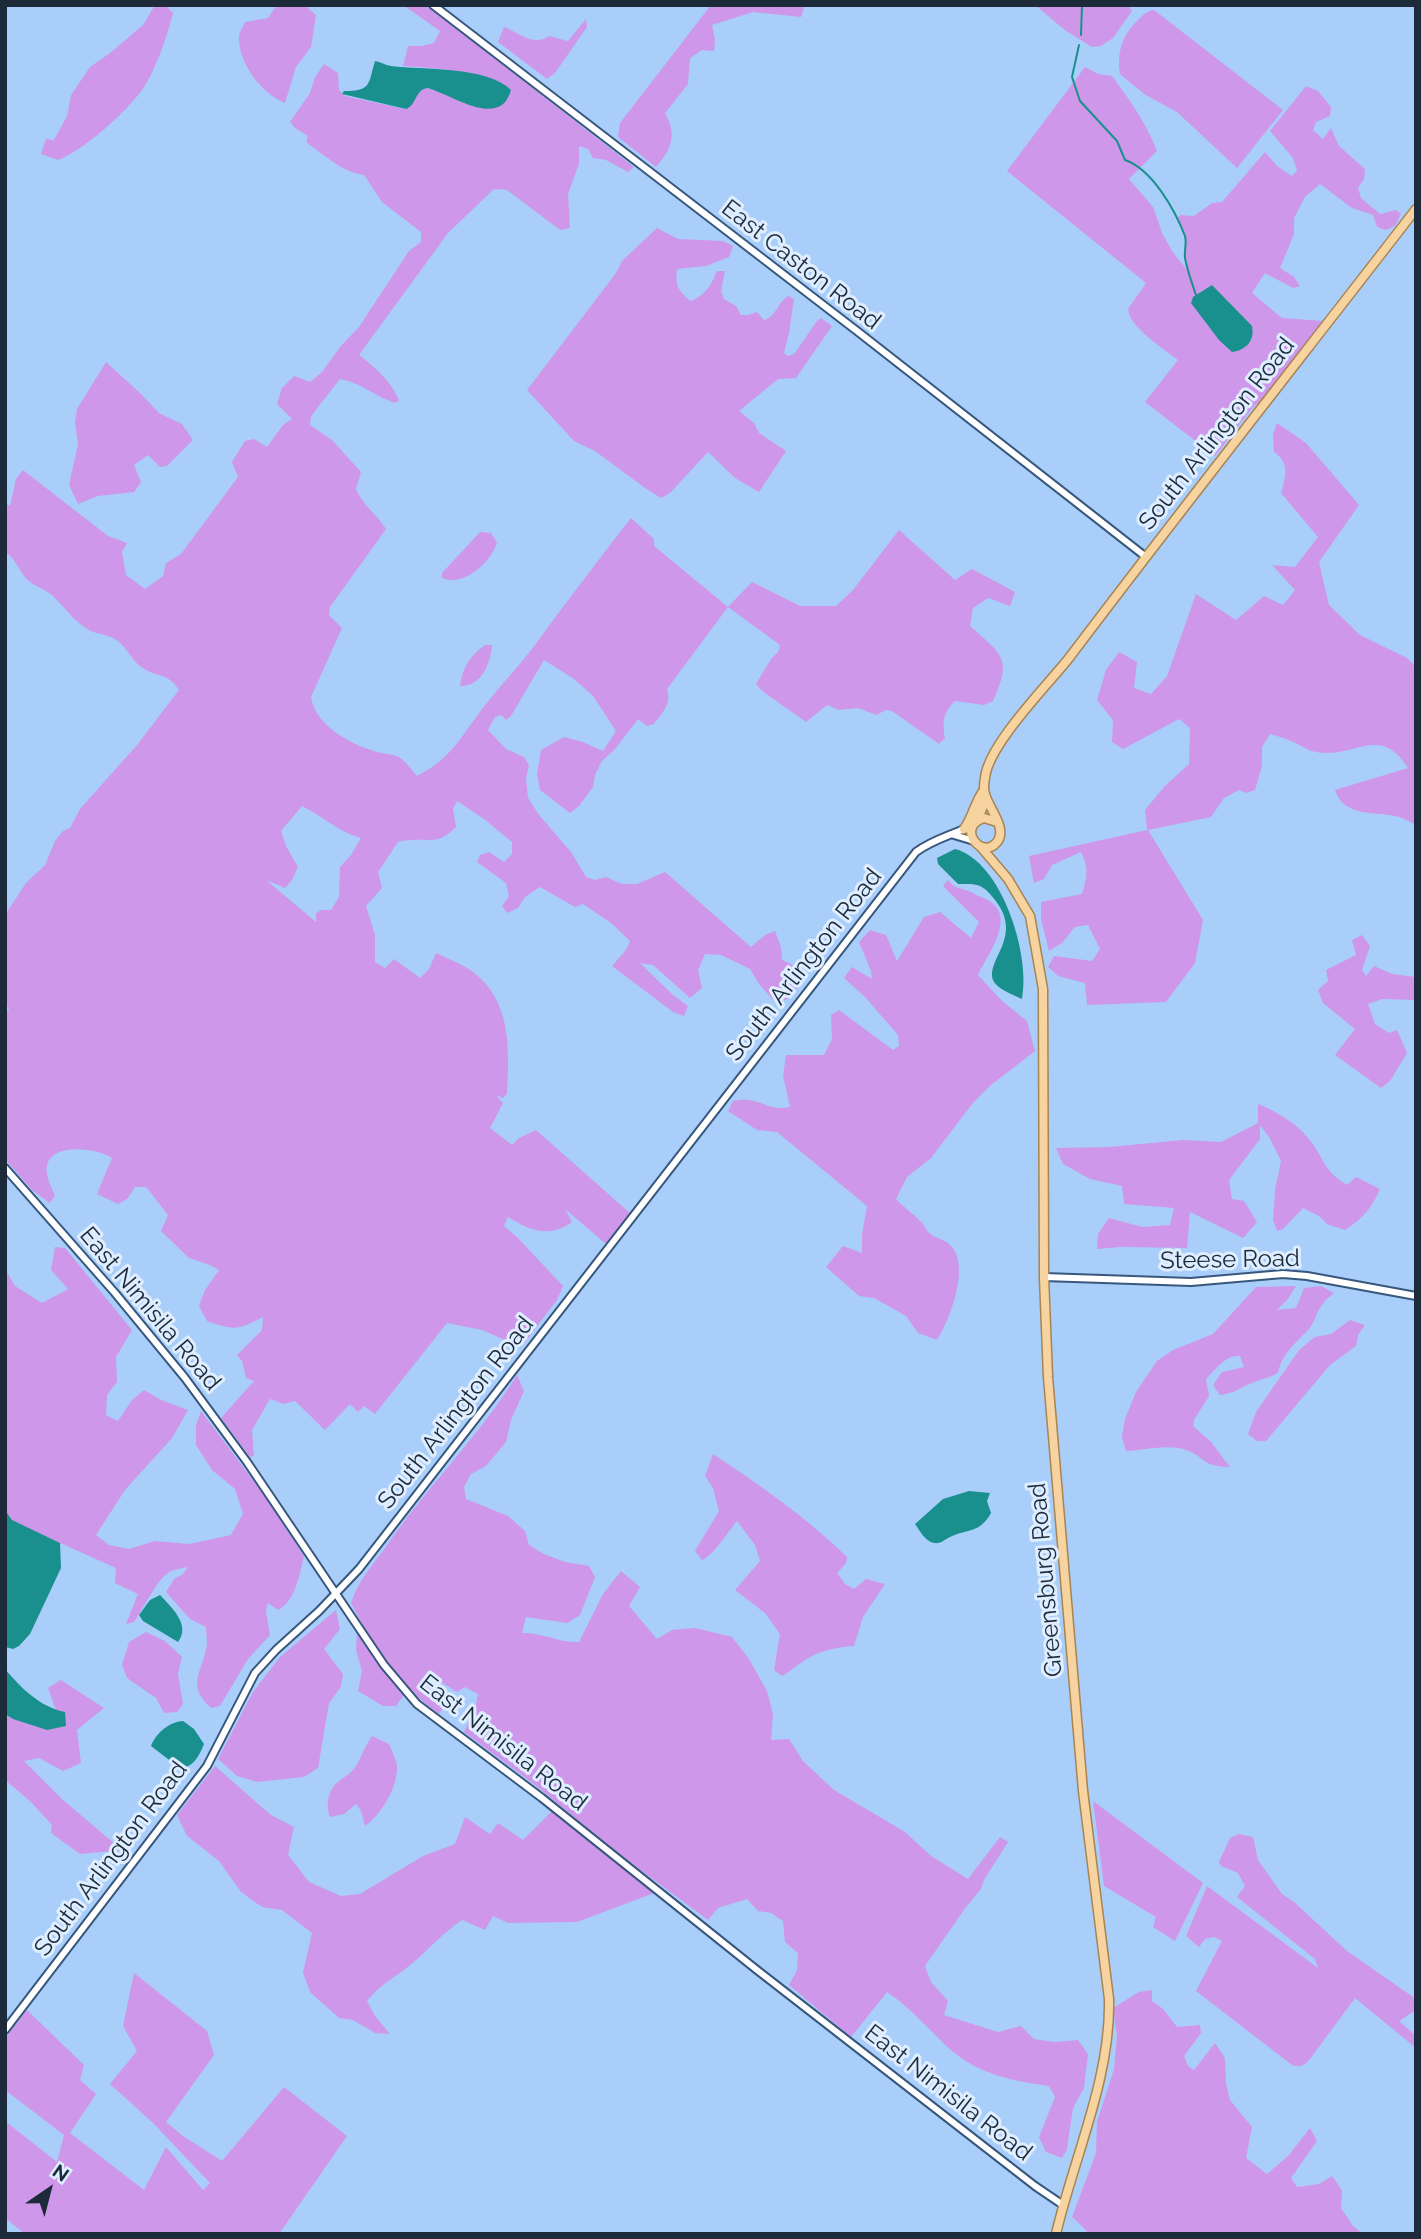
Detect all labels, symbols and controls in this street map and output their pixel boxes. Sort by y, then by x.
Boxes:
street label: East Caston Road [716,194,886,336]
street label: South Arlington Road [1133,332,1301,536]
street label: South Arlington Road [720,863,888,1067]
street label: East Nimisila Road [73,1221,227,1397]
street label: Steese Road [1160,1244,1300,1276]
street label: South Arlington Road [372,1311,540,1515]
street label: Greensburg Road [1023,1482,1069,1678]
street label: East Nimisila Road [414,1669,592,1817]
street label: South Arlington Road [28,1756,194,1962]
street label: East Nimisila Road [859,2019,1037,2167]
north arrow [14,2155,84,2225]
text: N [49,2160,73,2186]

